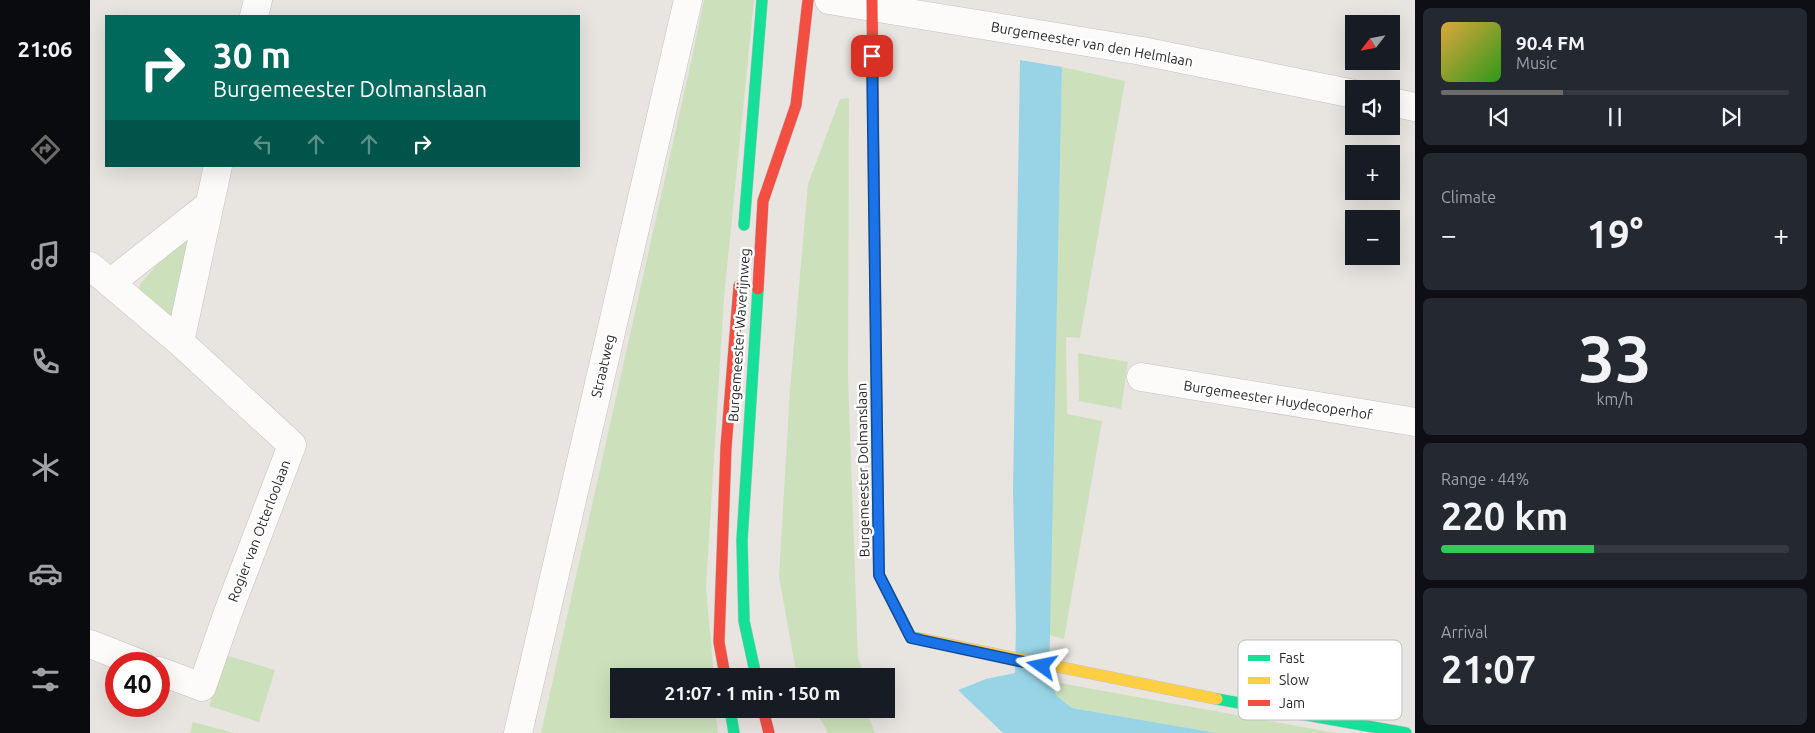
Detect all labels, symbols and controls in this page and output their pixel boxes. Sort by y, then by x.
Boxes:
north arrow [1345,15,1400,70]
map controls [1345,15,1400,265]
street label: Burgemeester van den Helmlaan [990,18,1194,70]
text: 90.4 FM [1516,32,1585,54]
icon: right [130,35,195,100]
text: 30 m [213,35,291,75]
pin [851,35,893,77]
text: 21:06 [17,36,73,61]
icon: arrive [858,42,886,70]
text: Music [1516,54,1557,72]
text: Burgemeester Dolmanslaan [213,76,487,101]
button: sound [1345,80,1400,135]
icon: previous [1485,103,1513,131]
icon: pause [1601,103,1629,131]
icon: next [1717,103,1745,131]
icon: left [249,130,277,158]
icon: ahead [302,130,330,158]
icon: ahead [355,130,383,158]
icon: right [408,130,436,158]
icon: directions [28,132,63,167]
button: + [1345,145,1400,200]
text: Climate [1441,188,1496,206]
button: − [1345,210,1400,265]
text: 19° [1587,213,1643,255]
text: − [1441,219,1457,250]
text: + [1773,219,1789,250]
icon: music [28,238,63,273]
street label: Burgemeester Waverijnweg [725,247,753,423]
text: 33 [1578,321,1652,394]
street label: Straatweg [588,333,618,399]
icon: phone [28,344,63,379]
street label: Burgemeester Huydecoperhof [1182,377,1374,423]
street label: Burgemeester Dolmanslaan [853,383,873,557]
text: km/h [1597,390,1633,408]
icon: climate [28,450,63,485]
street label: Rogier van Otterloolaan [225,458,293,604]
text: Range · 44% [1441,470,1529,488]
text: 220 km [1441,495,1568,537]
icon: car [28,556,63,591]
text: Arrival [1441,623,1488,641]
position arrow [1015,639,1067,691]
legend [1238,640,1402,720]
text: 21:07 [1441,648,1536,690]
text: Fast [1279,650,1305,666]
speed limit sign: 40 [105,652,170,717]
icon: filters [28,662,63,697]
text: Slow [1279,672,1309,688]
text: 21:07 · 1 min · 150 m [665,682,840,704]
text: Jam [1279,695,1305,711]

